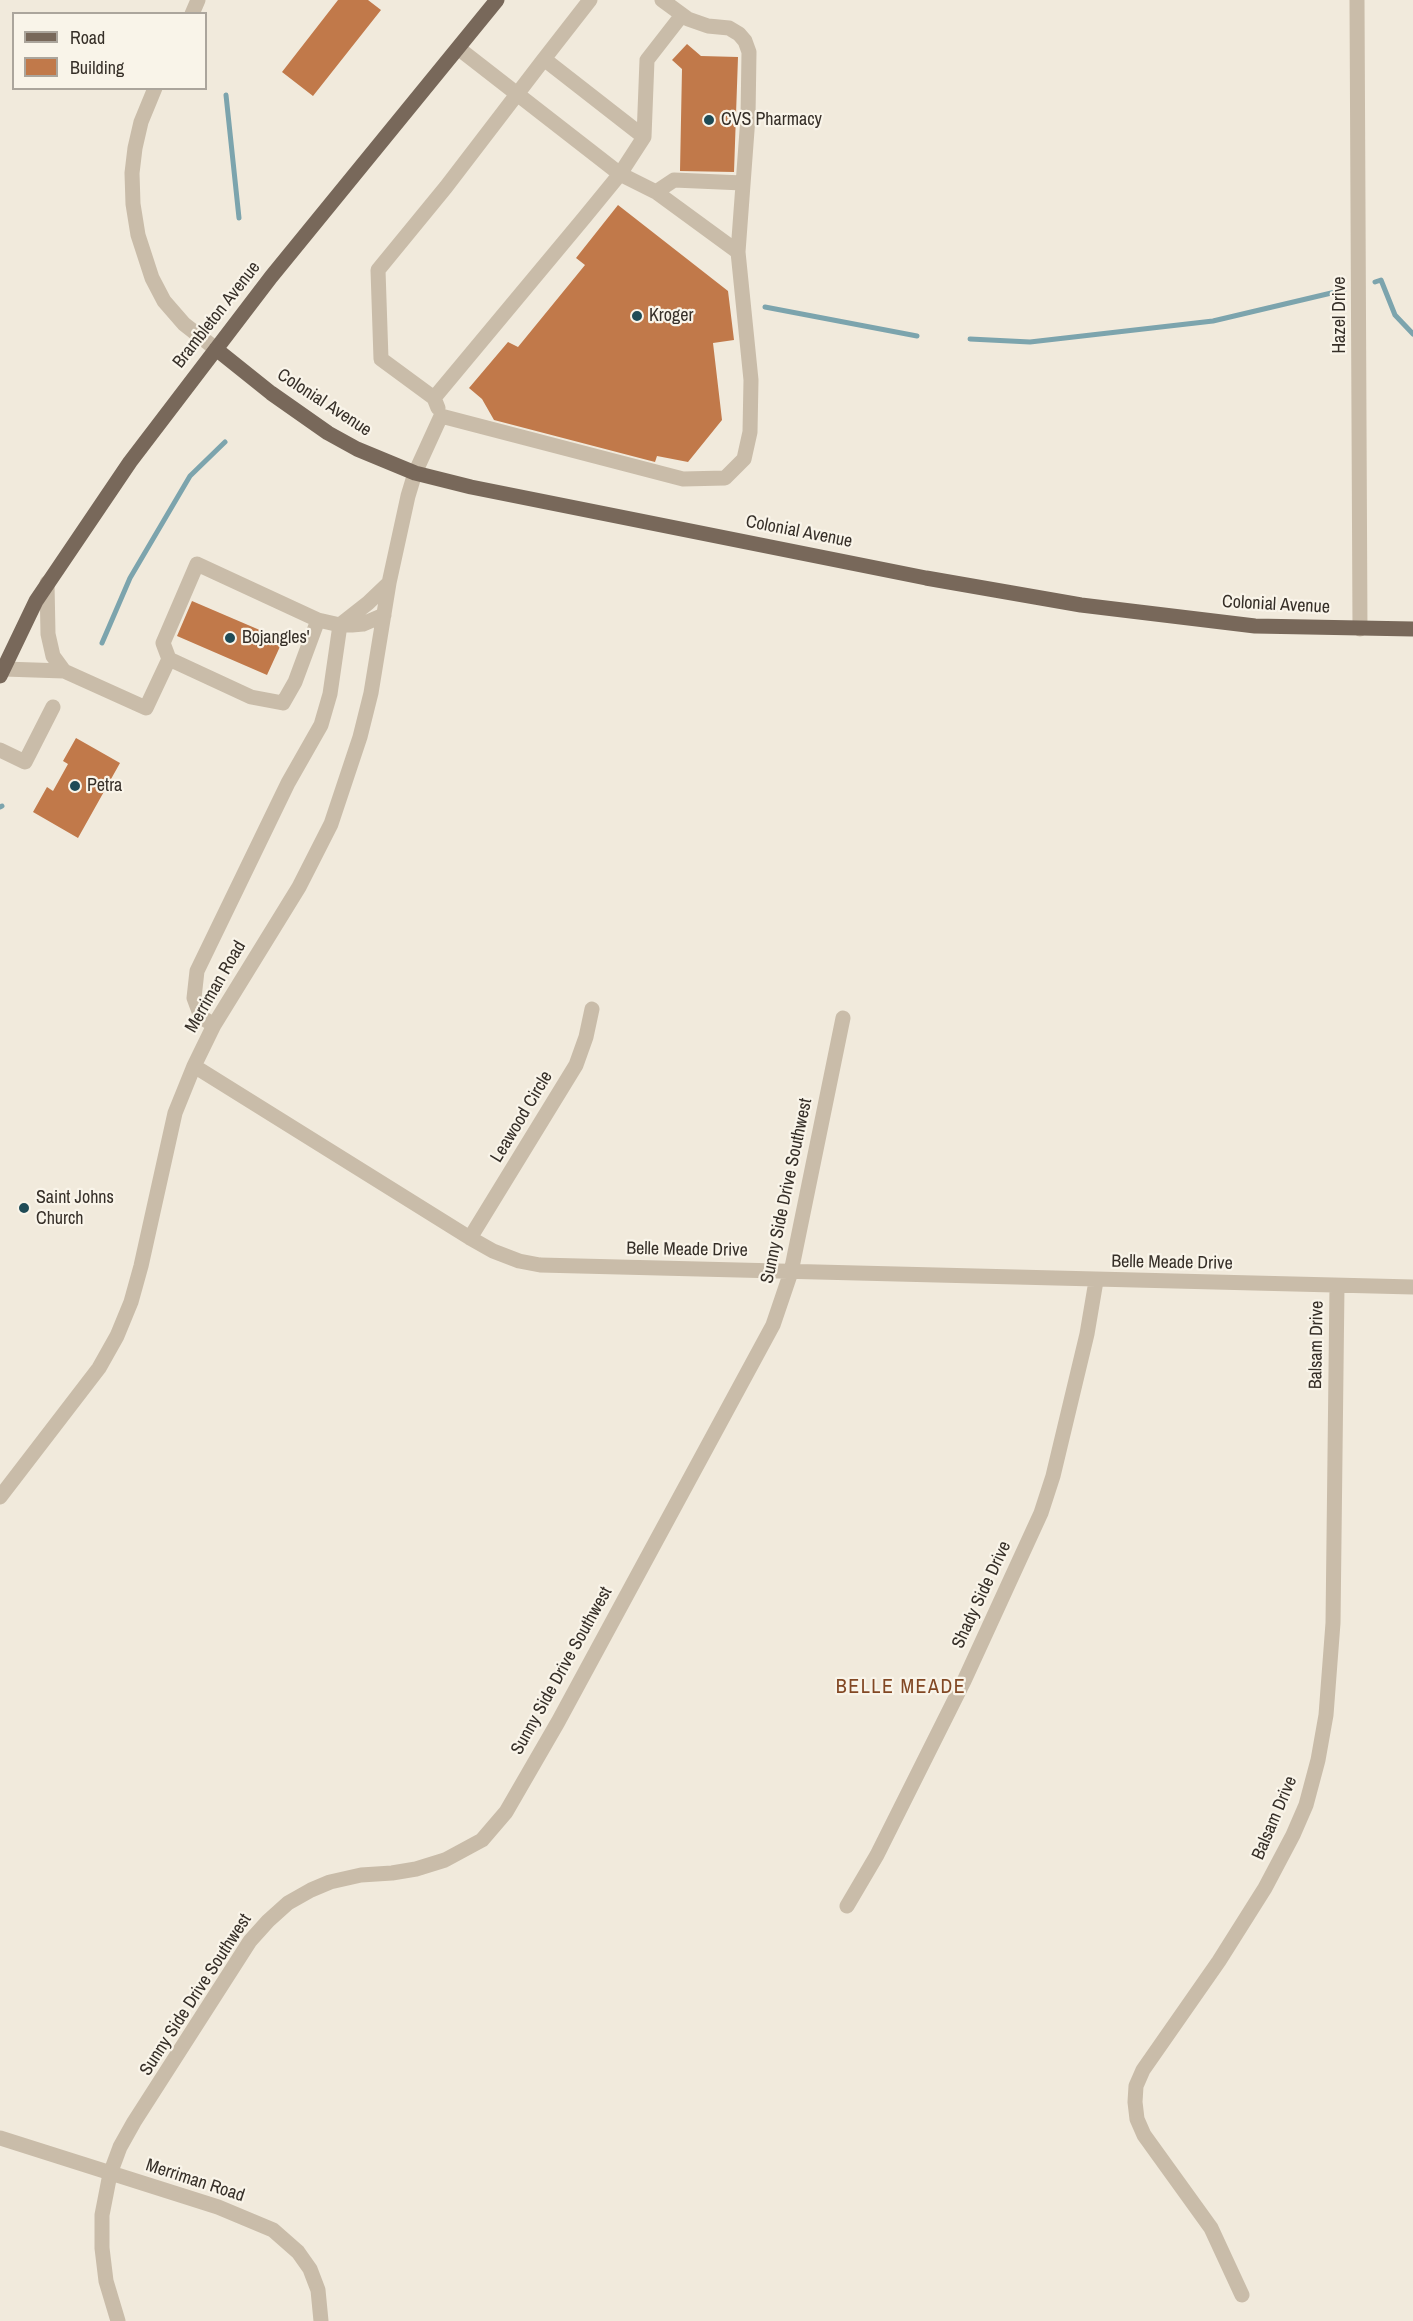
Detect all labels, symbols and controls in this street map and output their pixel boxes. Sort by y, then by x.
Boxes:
legend [12,12,207,90]
text: Road [70,25,105,50]
text: Building [70,55,124,80]
place label: CVS Pharmacy [721,109,822,131]
marker: CVS Pharmacy [702,113,716,127]
street label: Brambleton Avenue [169,257,265,373]
street label: Hazel Drive [1329,276,1351,354]
place label: Kroger [649,305,693,327]
marker: Kroger [630,309,644,323]
street label: Colonial Avenue [273,365,375,441]
street label: Colonial Avenue [744,511,854,553]
street label: Colonial Avenue [1221,591,1331,619]
place label: Bojangles' [242,627,310,649]
marker: Bojangles' [223,631,237,645]
place label: Petra [87,775,122,797]
marker: Petra [68,779,82,793]
street label: Merriman Road [181,937,251,1037]
street label: Leawood Circle [486,1067,558,1167]
street label: Sunny Side Drive Southwest [757,1096,817,1286]
place label: Saint Johns Church [36,1187,114,1230]
marker: Saint Johns Church [17,1201,31,1215]
street label: Belle Meade Drive [626,1238,748,1262]
street label: Belle Meade Drive [1111,1251,1233,1275]
street label: Balsam Drive [1305,1301,1329,1389]
street label: Shady Side Drive [948,1538,1016,1652]
street label: Sunny Side Drive Southwest [507,1583,617,1759]
district label: BELLE MEADE [836,1676,966,1700]
street label: Balsam Drive [1248,1773,1302,1863]
street label: Sunny Side Drive Southwest [136,1910,256,2080]
street label: Merriman Road [143,2155,247,2207]

